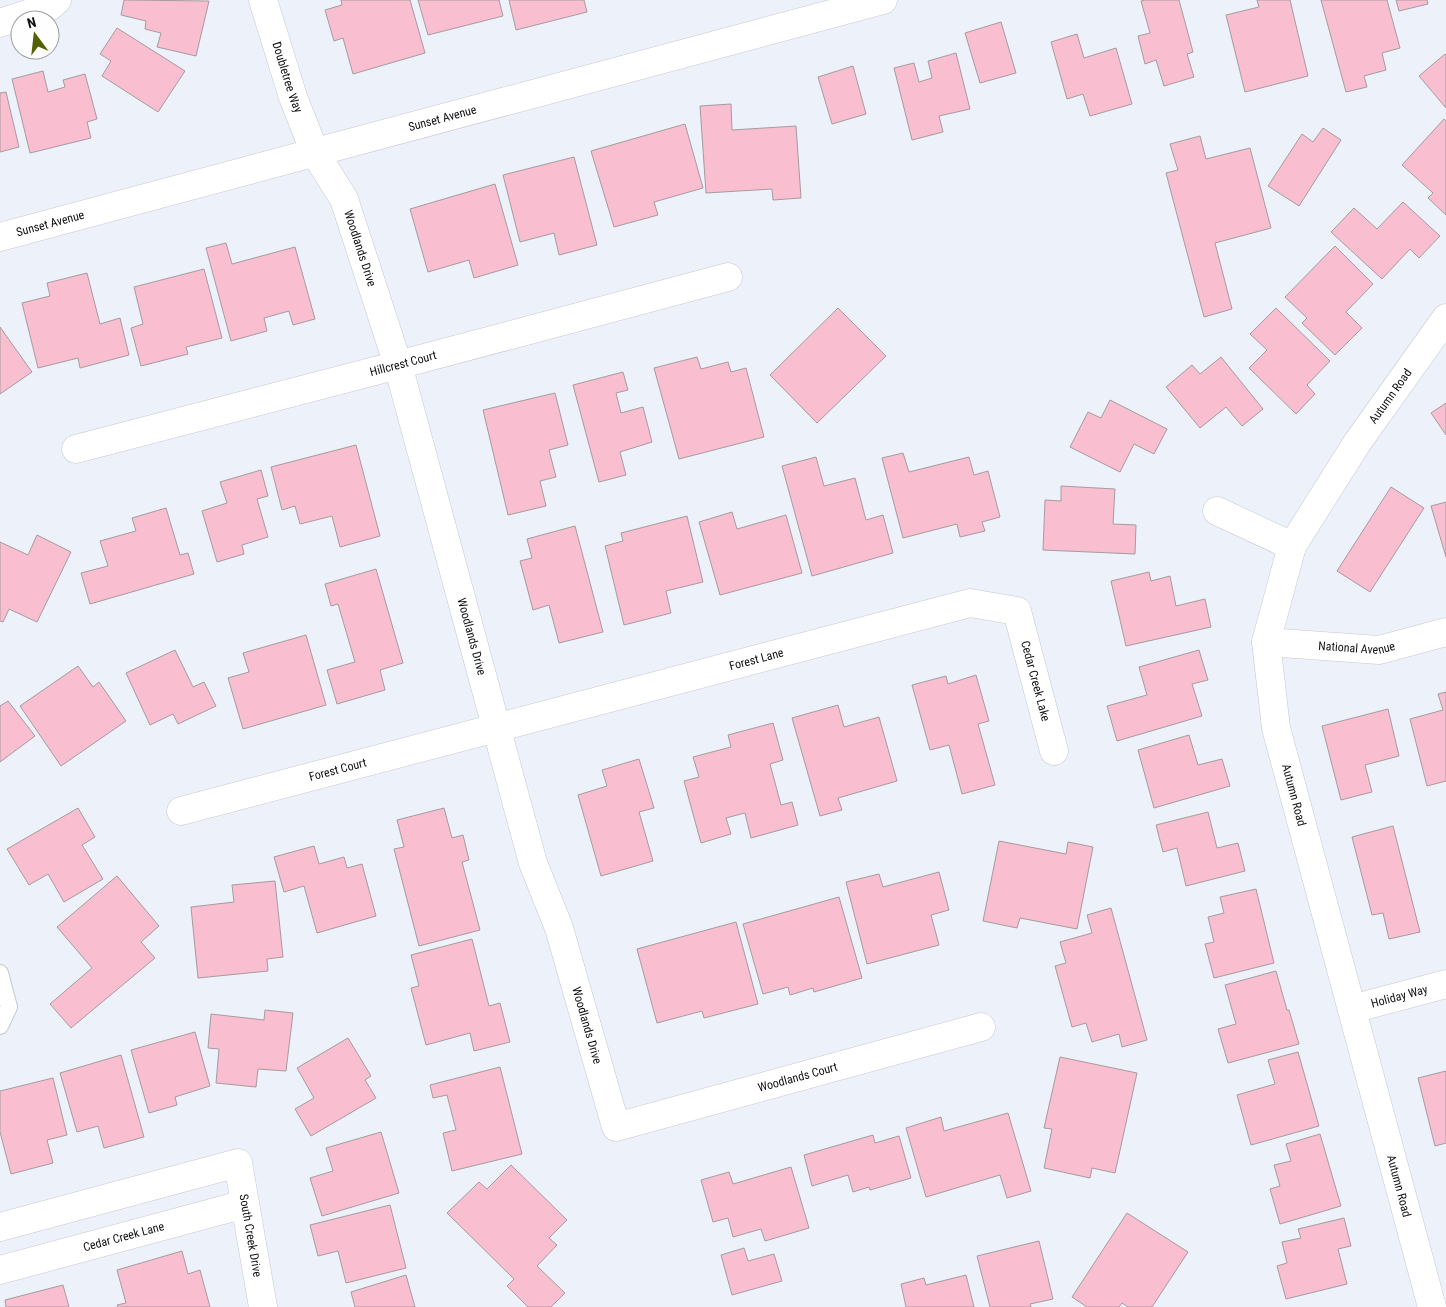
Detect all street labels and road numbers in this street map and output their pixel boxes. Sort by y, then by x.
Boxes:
street label: Doubletree Way [269,40,305,115]
street label: Sunset Avenue [407,102,478,134]
street label: Sunset Avenue [15,208,86,239]
street label: Woodlands Drive [341,208,379,289]
street label: Hillcrest Court [368,348,438,379]
street label: Autumn Road [1366,366,1415,426]
street label: Woodlands Drive [454,596,489,677]
street label: Cedar Creek Lake [1018,639,1053,723]
street label: National Avenue [1318,639,1397,657]
street label: Forest Lane [728,645,785,673]
street label: Forest Court [307,755,368,784]
street label: Autumn Road [1279,762,1309,828]
street label: Holiday Way [1370,982,1429,1011]
street label: Woodlands Drive [569,985,605,1066]
street label: Woodlands Court [756,1060,839,1095]
street label: Autumn Road [1384,1153,1414,1219]
street label: South Creek Drive [237,1193,265,1278]
street label: Cedar Creek Lane [82,1219,166,1254]

